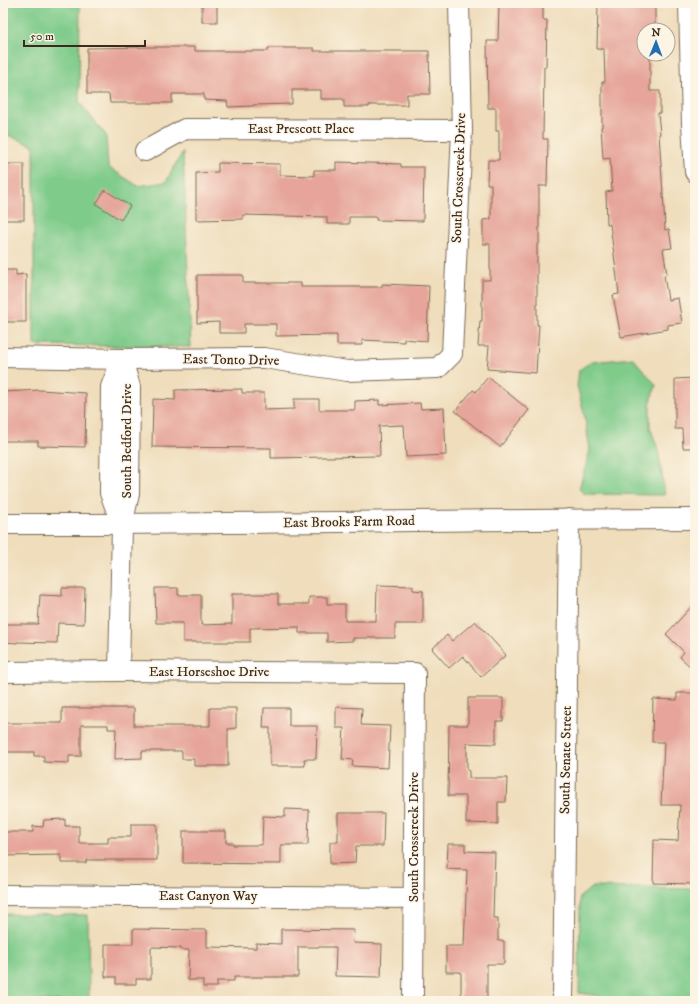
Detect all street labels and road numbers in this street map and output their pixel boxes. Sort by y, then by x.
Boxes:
street label: South Crosscreek Drive [448,112,470,243]
street label: East Prescott Place [248,120,355,138]
street label: East Tonto Drive [183,350,280,370]
street label: South Bedford Drive [118,383,136,498]
street label: East Brooks Farm Road [283,512,415,532]
street label: East Horseshoe Drive [149,663,270,681]
street label: South Senate Street [556,705,576,814]
street label: South Crosscreek Drive [405,772,423,902]
street label: East Canyon Way [159,887,258,905]

